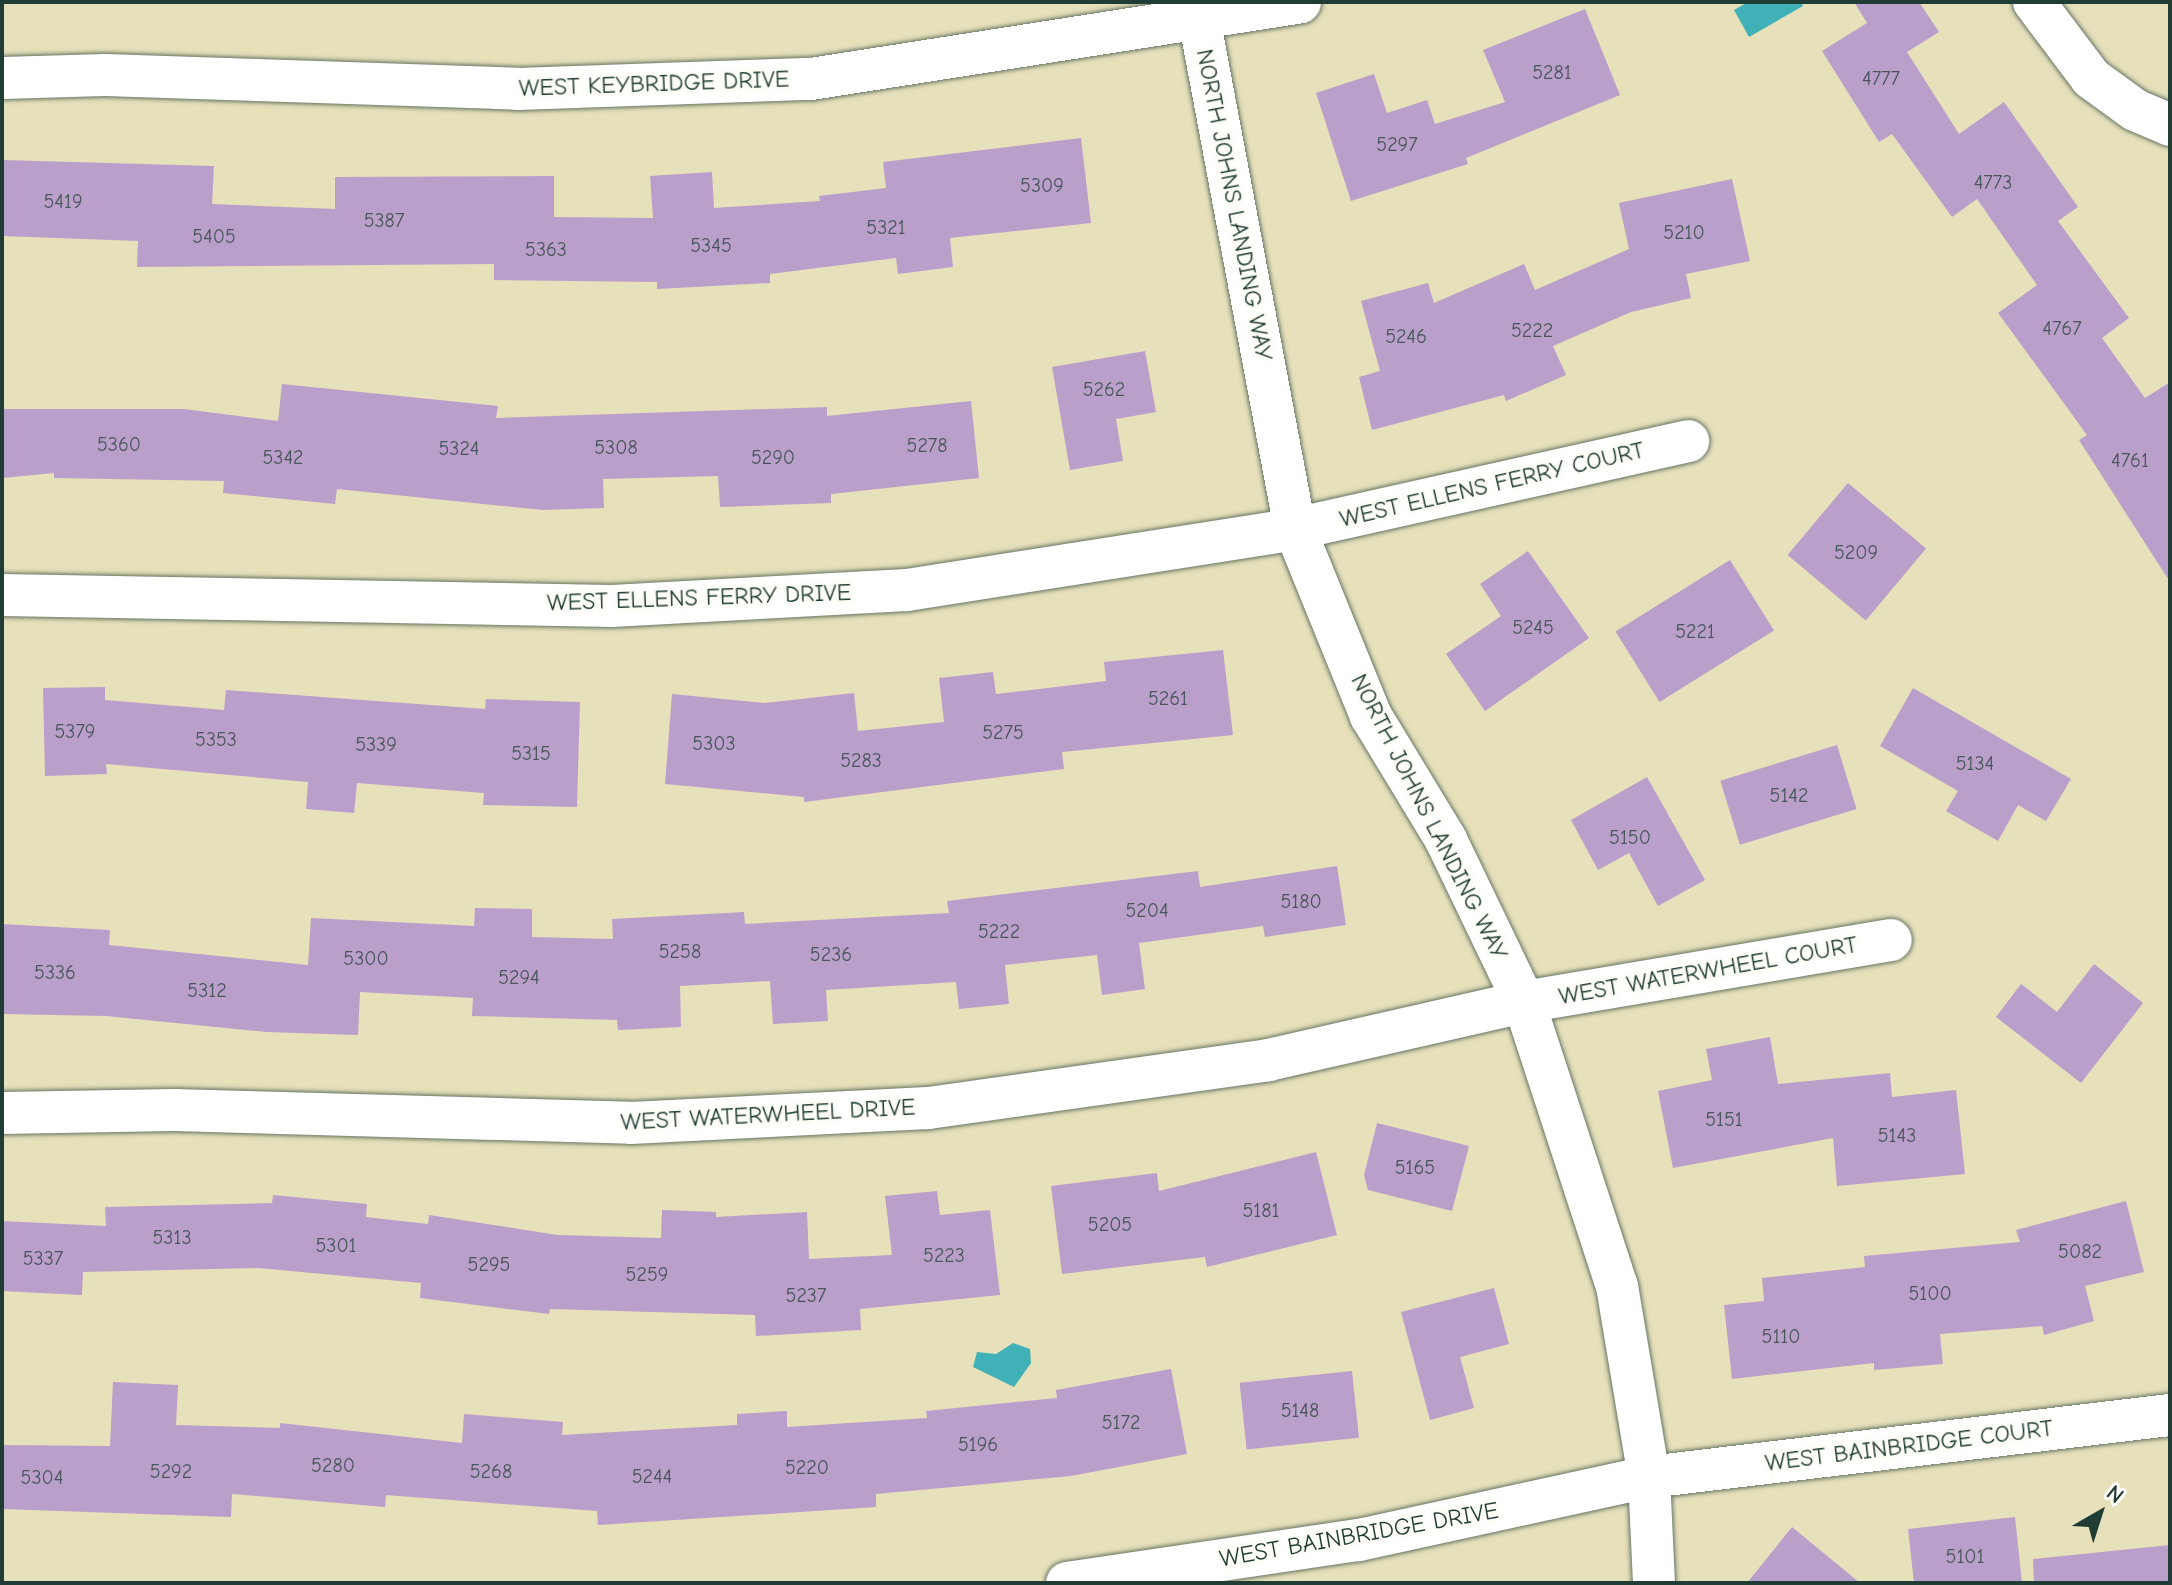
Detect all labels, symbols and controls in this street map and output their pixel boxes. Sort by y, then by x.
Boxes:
street label: NORTH JOHNS LANDING WAY [1190,47,1278,363]
house number: 5281 [1532,60,1572,84]
street label: WEST KEYBRIDGE DRIVE [518,65,790,103]
house number: 4777 [1862,66,1900,90]
house number: 5297 [1376,132,1418,156]
house number: 4773 [1974,170,2012,194]
house number: 5309 [1020,173,1064,197]
house number: 5419 [43,189,83,213]
house number: 5387 [364,208,404,232]
house number: 5321 [866,215,906,239]
house number: 5210 [1663,220,1705,244]
house number: 5405 [192,224,236,248]
house number: 5345 [690,233,732,257]
house number: 5363 [525,237,567,261]
house number: 4767 [2042,316,2082,340]
house number: 5222 [1511,318,1553,342]
house number: 5246 [1385,324,1427,348]
house number: 5262 [1083,377,1125,401]
house number: 5360 [97,432,141,456]
house number: 5278 [907,433,947,457]
house number: 5308 [594,435,638,459]
house number: 5324 [439,436,479,460]
street label: WEST ELLENS FERRY COURT [1337,436,1647,534]
house number: 5342 [262,445,304,469]
house number: 5290 [751,445,795,469]
house number: 4761 [2111,448,2149,472]
house number: 5209 [1834,540,1878,564]
street label: WEST ELLENS FERRY DRIVE [546,578,852,618]
house number: 5245 [1512,615,1554,639]
house number: 5221 [1675,619,1715,643]
street label: NORTH JOHNS LANDING WAY [1344,669,1514,965]
house number: 5261 [1148,686,1188,710]
house number: 5379 [55,719,95,743]
house number: 5275 [982,720,1024,744]
house number: 5353 [195,727,237,751]
house number: 5303 [692,731,736,755]
house number: 5339 [355,732,397,756]
house number: 5315 [511,741,551,765]
house number: 5283 [840,748,882,772]
house number: 5134 [1956,751,1994,775]
house number: 5142 [1770,783,1808,807]
house number: 5150 [1609,825,1651,849]
house number: 5180 [1280,889,1322,913]
house number: 5204 [1125,898,1169,922]
house number: 5222 [978,919,1020,943]
street label: WEST WATERWHEEL COURT [1556,931,1860,1011]
house number: 5258 [659,939,701,963]
house number: 5236 [810,942,852,966]
house number: 5300 [343,946,389,970]
house number: 5336 [34,960,76,984]
house number: 5294 [498,965,540,989]
house number: 5312 [187,978,227,1002]
street label: WEST WATERWHEEL DRIVE [620,1093,916,1137]
house number: 5151 [1705,1107,1743,1131]
house number: 5143 [1878,1123,1916,1147]
house number: 5165 [1395,1155,1435,1179]
house number: 5181 [1243,1198,1279,1222]
house number: 5205 [1088,1212,1132,1236]
house number: 5313 [153,1225,191,1249]
house number: 5301 [315,1233,357,1257]
house number: 5082 [2058,1239,2102,1263]
house number: 5223 [923,1243,965,1267]
house number: 5337 [23,1246,63,1270]
house number: 5295 [468,1252,510,1276]
house number: 5259 [626,1262,668,1286]
house number: 5100 [1908,1281,1952,1305]
house number: 5237 [786,1283,826,1307]
house number: 5110 [1762,1324,1800,1348]
house number: 5148 [1281,1398,1319,1422]
house number: 5172 [1102,1410,1140,1434]
street label: WEST BAINBRIDGE COURT [1763,1414,2055,1478]
house number: 5196 [958,1432,998,1456]
house number: 5280 [311,1453,355,1477]
house number: 5220 [785,1455,829,1479]
house number: 5292 [150,1459,192,1483]
house number: 5268 [470,1459,512,1483]
house number: 5244 [632,1464,672,1488]
house number: 5304 [21,1465,63,1489]
north arrow [2060,1473,2140,1553]
text: N [2101,1480,2129,1509]
street label: WEST BAINBRIDGE DRIVE [1217,1496,1501,1574]
house number: 5101 [1946,1544,1984,1568]

